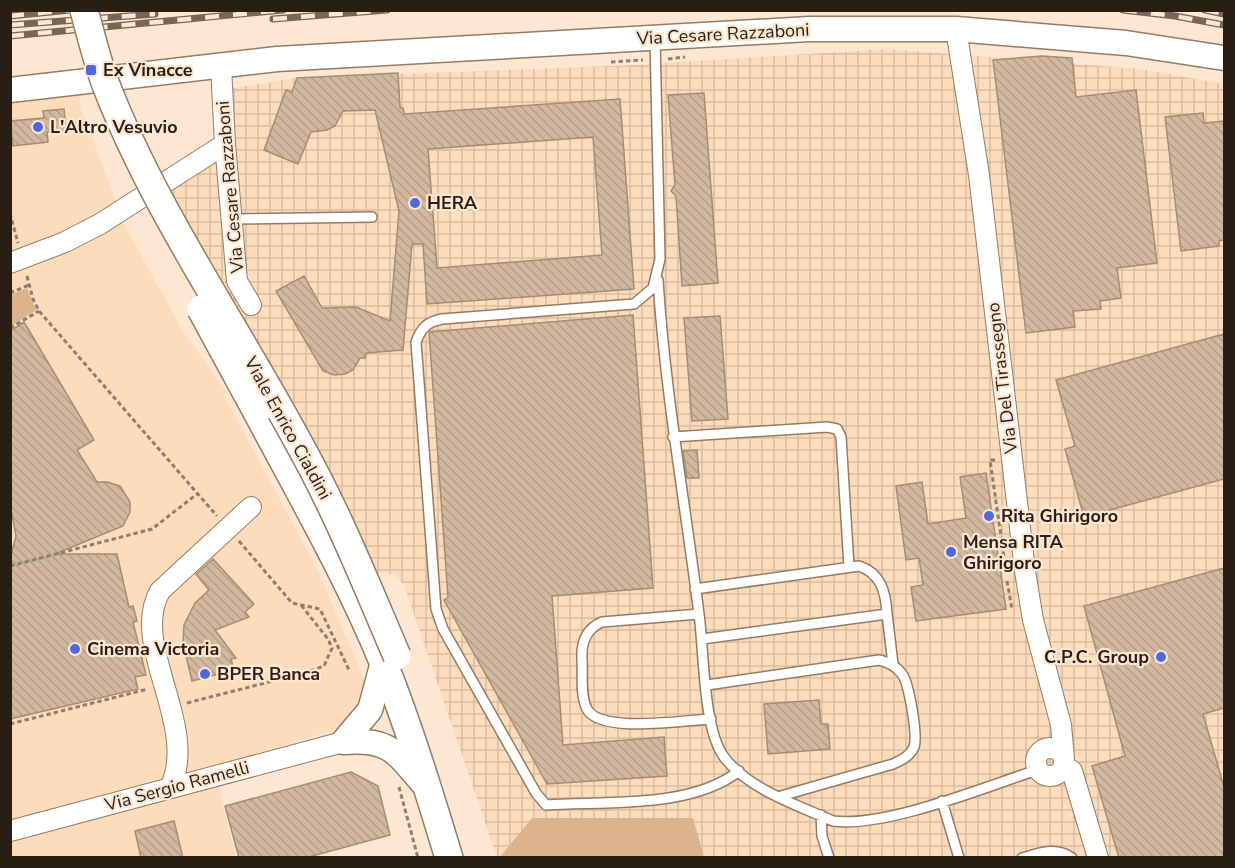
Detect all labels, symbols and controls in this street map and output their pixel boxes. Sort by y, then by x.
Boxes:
street label: Via Cesare Razzaboni [635,17,810,51]
place label: Ex Vinacce [103,58,193,82]
marker: Ex Vinacce [84,63,98,77]
street label: Via Cesare Razzaboni [211,100,250,275]
place label: L'Altro Vesuvio [50,115,178,139]
marker: L'Altro Vesuvio [31,120,45,134]
place label: HERA [427,191,478,215]
marker: HERA [408,196,422,210]
street label: Via Del Tirassegno [981,301,1023,456]
street label: Viale Enrico Cialdini [238,351,337,504]
place label: Rita Ghirigoro [1001,504,1118,528]
marker: Rita Ghirigoro [982,509,996,523]
place label: Mensa RITA Ghirigoro [963,530,1064,575]
marker: Mensa RITA Ghirigoro [944,545,958,559]
place label: Cinema Victoria [87,637,219,661]
marker: Cinema Victoria [68,642,82,656]
place label: C.P.C. Group [1044,645,1149,669]
marker: C.P.C. Group [1154,650,1168,664]
place label: BPER Banca [217,662,320,686]
marker: BPER Banca [198,667,212,681]
street label: Via Sergio Ramelli [101,755,252,817]

